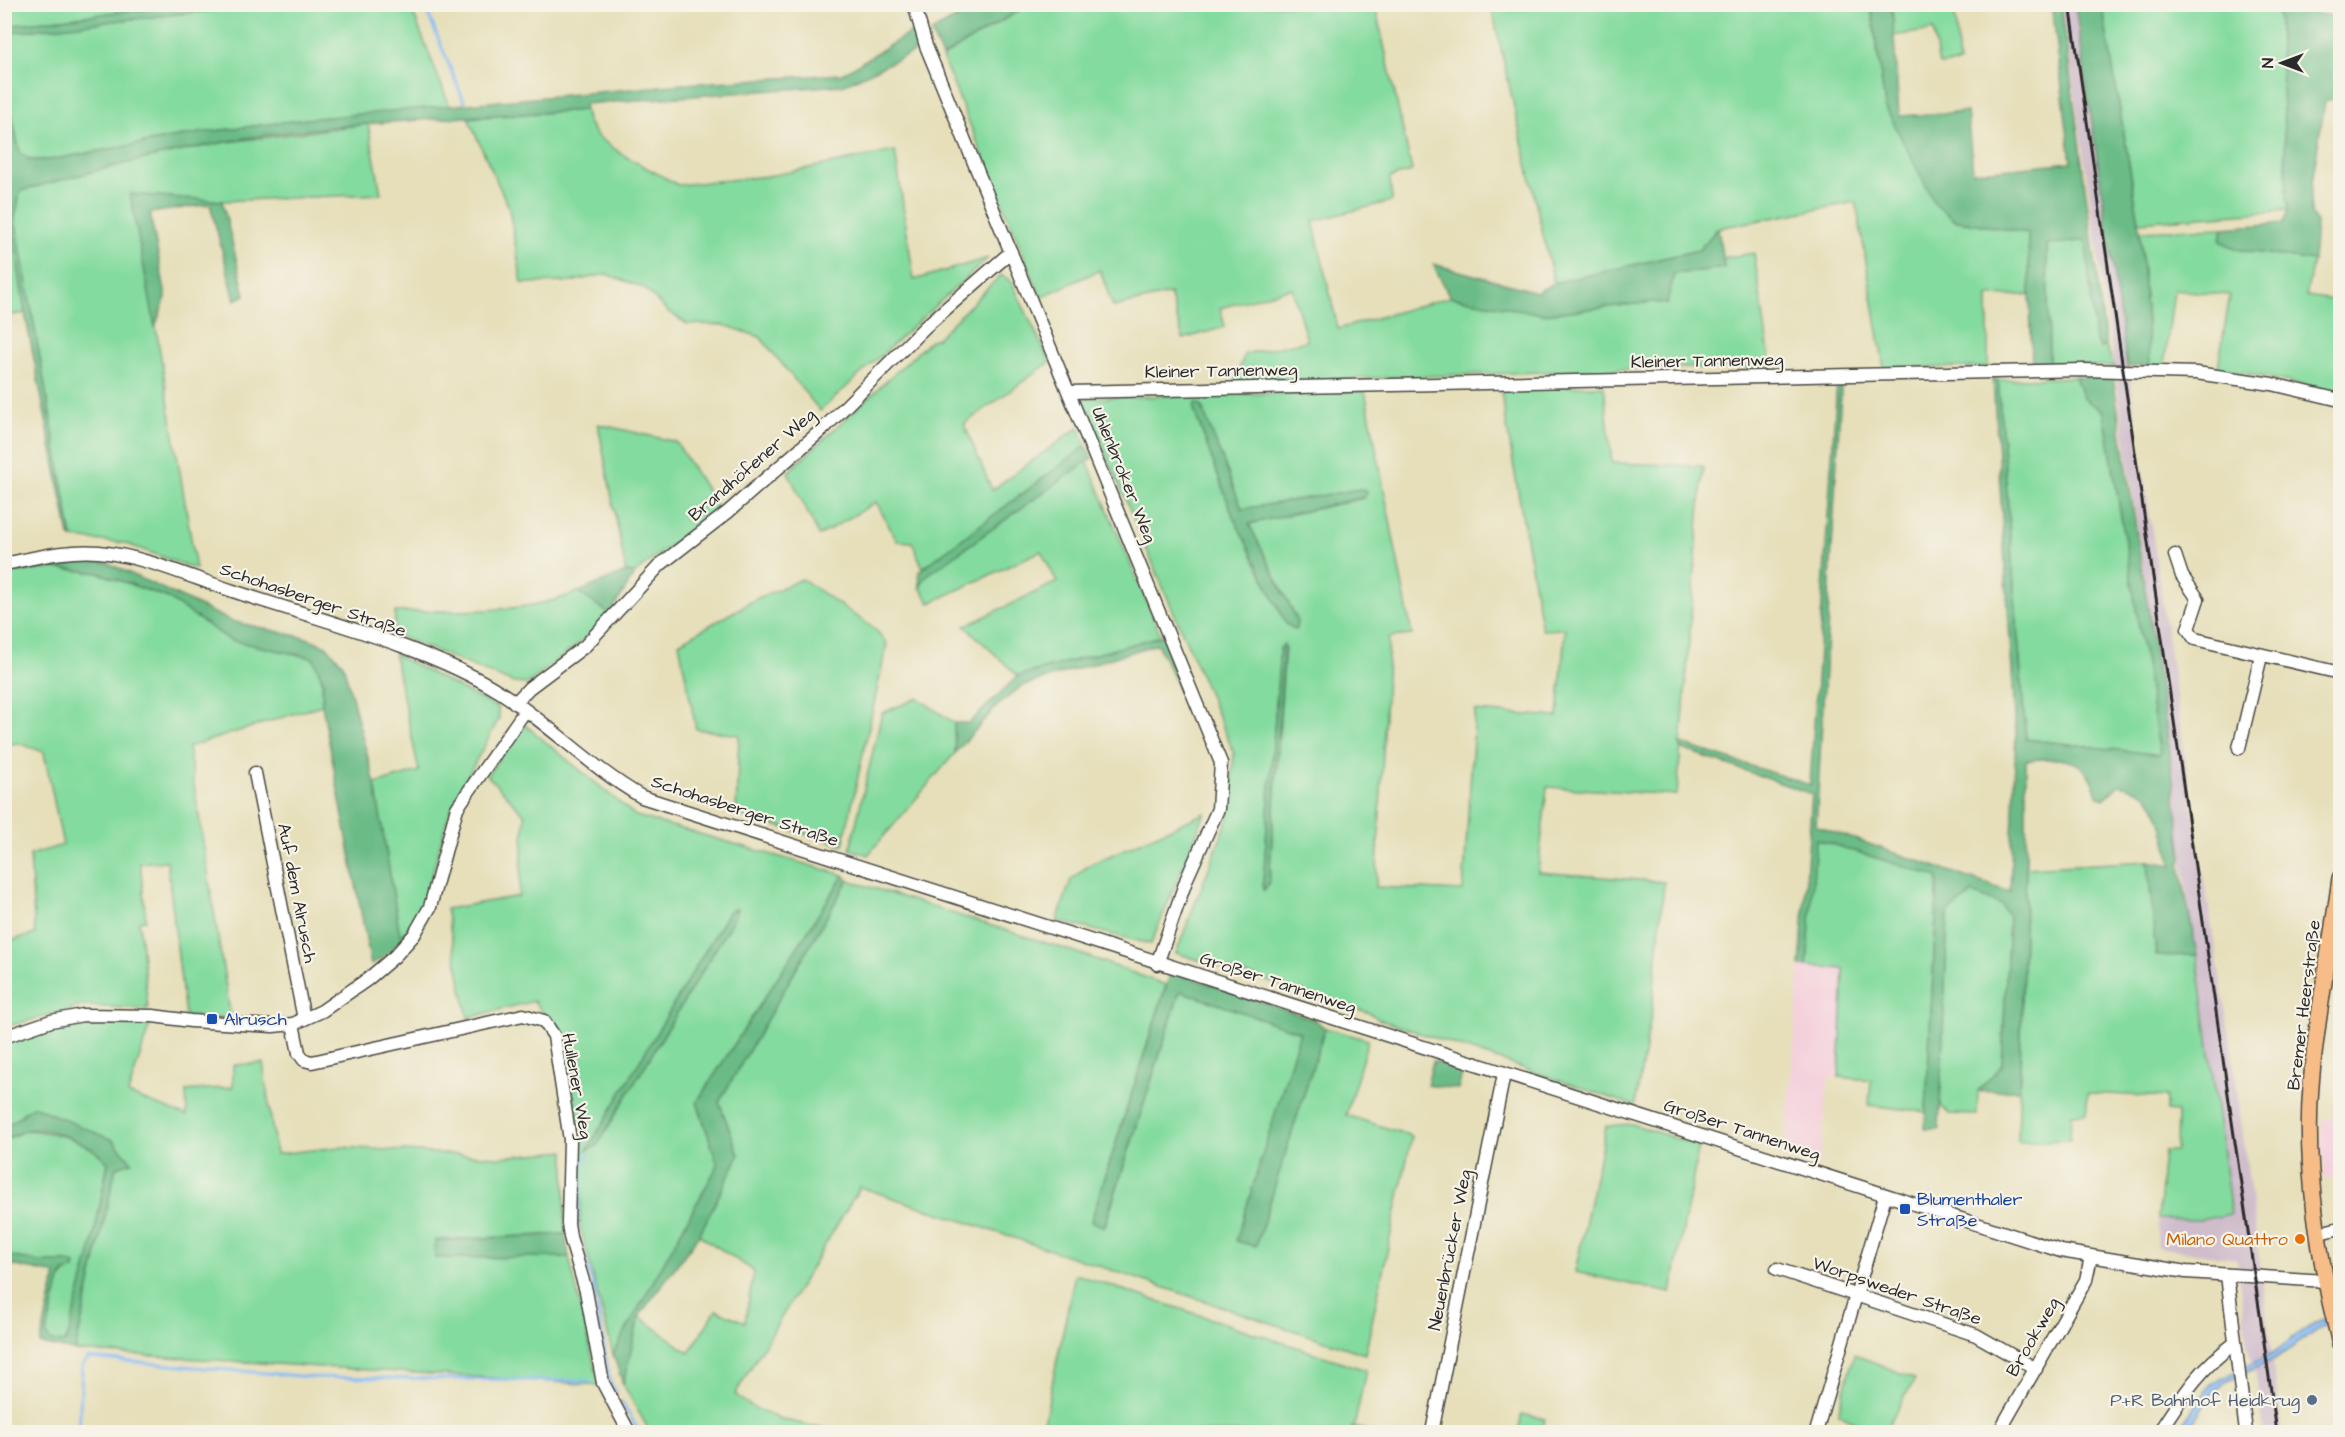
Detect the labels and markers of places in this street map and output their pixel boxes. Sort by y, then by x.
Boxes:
place label: Alrusch [224,1007,287,1032]
marker: Alrusch [205,1012,219,1026]
place label: Blumenthaler Straße [1917,1187,2022,1233]
marker: Blumenthaler Straße [1898,1202,1912,1216]
place label: Milano Quattro [2166,1227,2288,1252]
marker: Milano Quattro [2293,1232,2307,1246]
place label: P+R Bahnhof Heidkrug [2110,1388,2300,1414]
marker: P+R Bahnhof Heidkrug [2305,1393,2319,1407]

